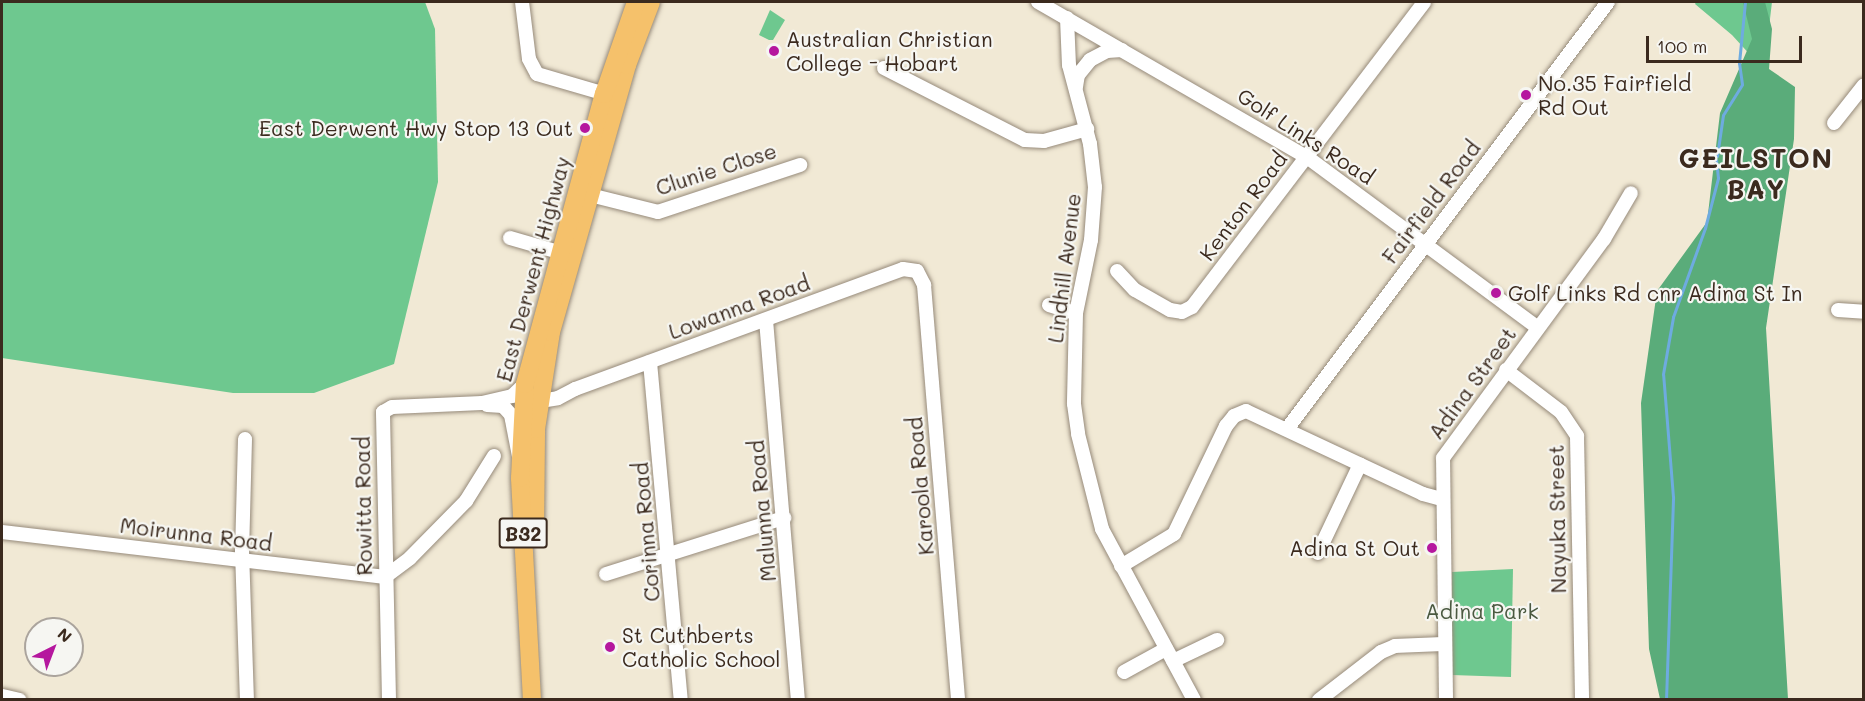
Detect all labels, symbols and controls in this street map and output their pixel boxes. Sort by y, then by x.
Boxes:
scale bar [1649,24,1805,62]
place label: Australian Christian College - Hobart [786,26,993,76]
text: 100 m [1657,34,1707,58]
marker: Australian Christian College - Hobart [767,44,781,58]
place label: No.35 Fairfield Rd Out [1538,70,1691,120]
street label: Golf Links Road [1233,82,1379,190]
marker: No.35 Fairfield Rd Out [1519,88,1533,102]
place label: East Derwent Hwy Stop 13 Out [259,115,573,141]
marker: East Derwent Hwy Stop 13 Out [578,121,592,135]
street label: Fairfield Road [1377,136,1485,268]
street label: Clunie Close [652,138,780,200]
district label: GEILSTON BAY [1679,141,1833,204]
street label: Kenton Road [1194,147,1292,265]
street label: East Derwent Highway [491,154,575,384]
street label: Lindhill Avenue [1042,192,1086,344]
street label: Lowanna Road [665,270,813,344]
place label: Golf Links Rd cnr Adina St In [1508,280,1802,306]
marker: Golf Links Rd cnr Adina St In [1489,286,1503,300]
street label: Adina Street [1423,322,1521,444]
street label: Karoola Road [901,416,939,556]
street label: Rowitta Road [349,436,377,576]
street label: Malunna Road [743,439,781,583]
street label: Nayuka Street [1543,444,1571,594]
street label: Corinna Road [627,461,665,603]
street label: Moirunna Road [119,512,273,556]
road number: B32 [498,516,548,550]
place label: Adina St Out [1289,535,1420,561]
marker: Adina St Out [1425,541,1439,555]
park label: Adina Park [1425,598,1539,624]
north arrow [24,617,84,677]
place label: St Cuthberts Catholic School [622,622,781,672]
text: N [53,623,77,647]
marker: St Cuthberts Catholic School [603,640,617,654]

